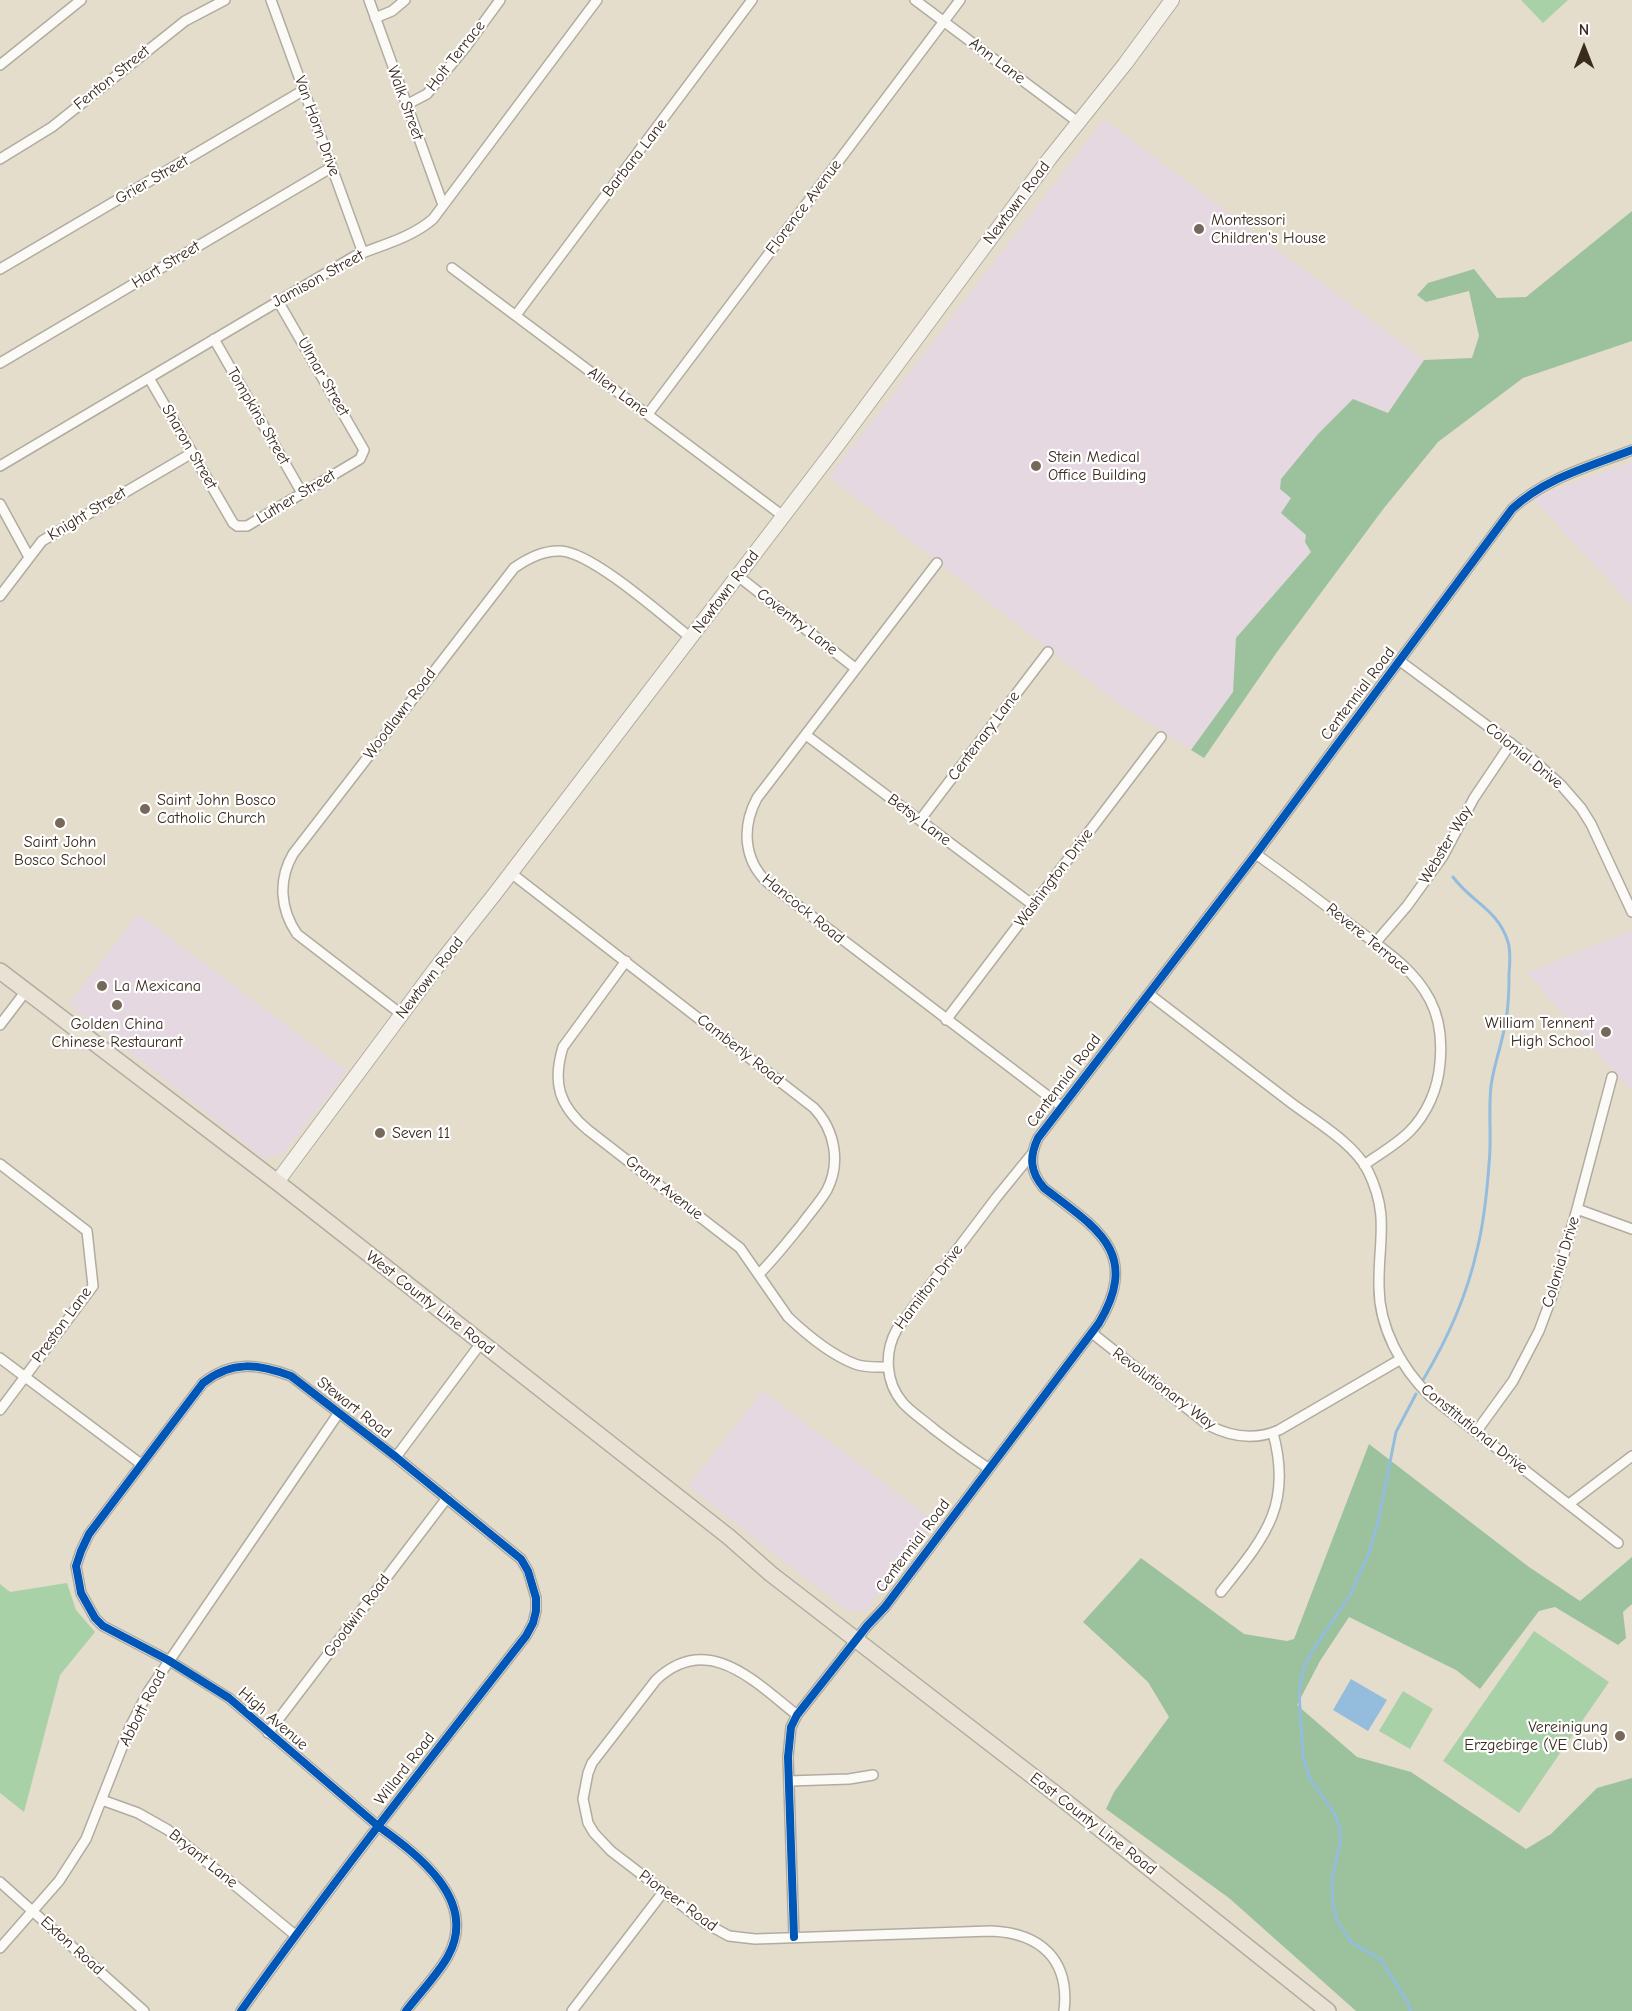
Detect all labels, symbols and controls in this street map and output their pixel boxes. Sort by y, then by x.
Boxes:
street label: Holt Terrace [422,17,490,95]
north arrow [1554,18,1614,78]
text: N [1579,21,1589,39]
street label: Ann Lane [965,34,1029,88]
street label: Fenton Street [70,42,154,114]
street label: Walk Street [383,63,427,143]
street label: Van Horn Drive [290,73,344,179]
street label: Barbara Lane [599,115,671,201]
street label: Grier Street [112,151,192,209]
street label: Florence Avenue [762,156,846,258]
street label: Newtown Road [980,158,1054,248]
place label: Montessori Children's House [1211,210,1326,248]
marker: Montessori Children's House [1192,222,1206,236]
street label: Hart Street [128,237,204,293]
street label: Jamison Street [269,246,367,312]
street label: Ulmar Street [293,334,353,420]
street label: Allen Lane [584,363,652,421]
street label: Tompkins Street [222,364,294,468]
street label: Sharon Street [157,401,221,493]
place label: Stein Medical Office Building [1048,447,1147,485]
marker: Stein Medical Office Building [1029,459,1043,473]
street label: Luther Street [253,466,339,528]
street label: Knight Street [44,483,130,545]
street label: Newtown Road [689,547,763,637]
street label: Coventry Lane [753,584,841,660]
street label: Centennial Road [1317,644,1399,744]
street label: Woodlawn Road [360,665,440,763]
street label: Centenary Lane [944,687,1024,785]
street label: Colonial Drive [1481,719,1567,793]
place label: Saint John Bosco Catholic Church [157,790,276,828]
street label: Betsy Lane [883,790,955,850]
marker: Saint John Bosco Catholic Church [138,802,152,816]
street label: Webster Way [1415,802,1477,888]
marker: Saint John Bosco School [53,816,67,830]
street label: Washington Drive [1011,825,1097,931]
place label: Saint John Bosco School [14,832,106,870]
street label: Hancock Road [758,870,848,948]
street label: Revere Terrace [1322,899,1414,979]
street label: Newtown Road [392,933,468,1023]
place label: La Mexicana [114,976,201,996]
marker: La Mexicana [95,979,109,993]
marker: Golden China Chinese Restaurant [110,998,124,1012]
street label: Camberly Road [693,1010,787,1090]
place label: William Tennent High School [1485,1013,1594,1051]
place label: Golden China Chinese Restaurant [51,1014,183,1052]
marker: William Tennent High School [1599,1025,1613,1039]
street label: Centennial Road [1023,1031,1105,1131]
place label: Seven 11 [392,1123,450,1143]
marker: Seven 11 [373,1126,387,1140]
street label: Grant Avenue [621,1152,707,1224]
street label: Colonial Drive [1538,1214,1584,1310]
street label: Hamilton Drive [891,1241,967,1333]
street label: West County Line Road [362,1247,498,1359]
street label: Preston Lane [28,1283,96,1367]
street label: Revolutionary Way [1108,1344,1220,1434]
street label: Stewart Road [313,1373,395,1443]
street label: Constitutional Drive [1417,1380,1531,1478]
street label: Centennial Road [872,1496,954,1596]
street label: Goodwin Road [320,1571,394,1661]
street label: Abbott Road [115,1666,171,1750]
street label: High Avenue [234,1683,312,1755]
place label: Vereinigung Erzgebirge (VE Club) [1464,1717,1608,1755]
street label: Willard Road [371,1729,439,1809]
marker: Vereinigung Erzgebirge (VE Club) [1613,1729,1627,1743]
street label: East County Line Road [1026,1769,1160,1879]
street label: Bryant Lane [165,1825,241,1893]
street label: Pioneer Road [635,1866,721,1936]
street label: Exton Road [36,1913,108,1979]

